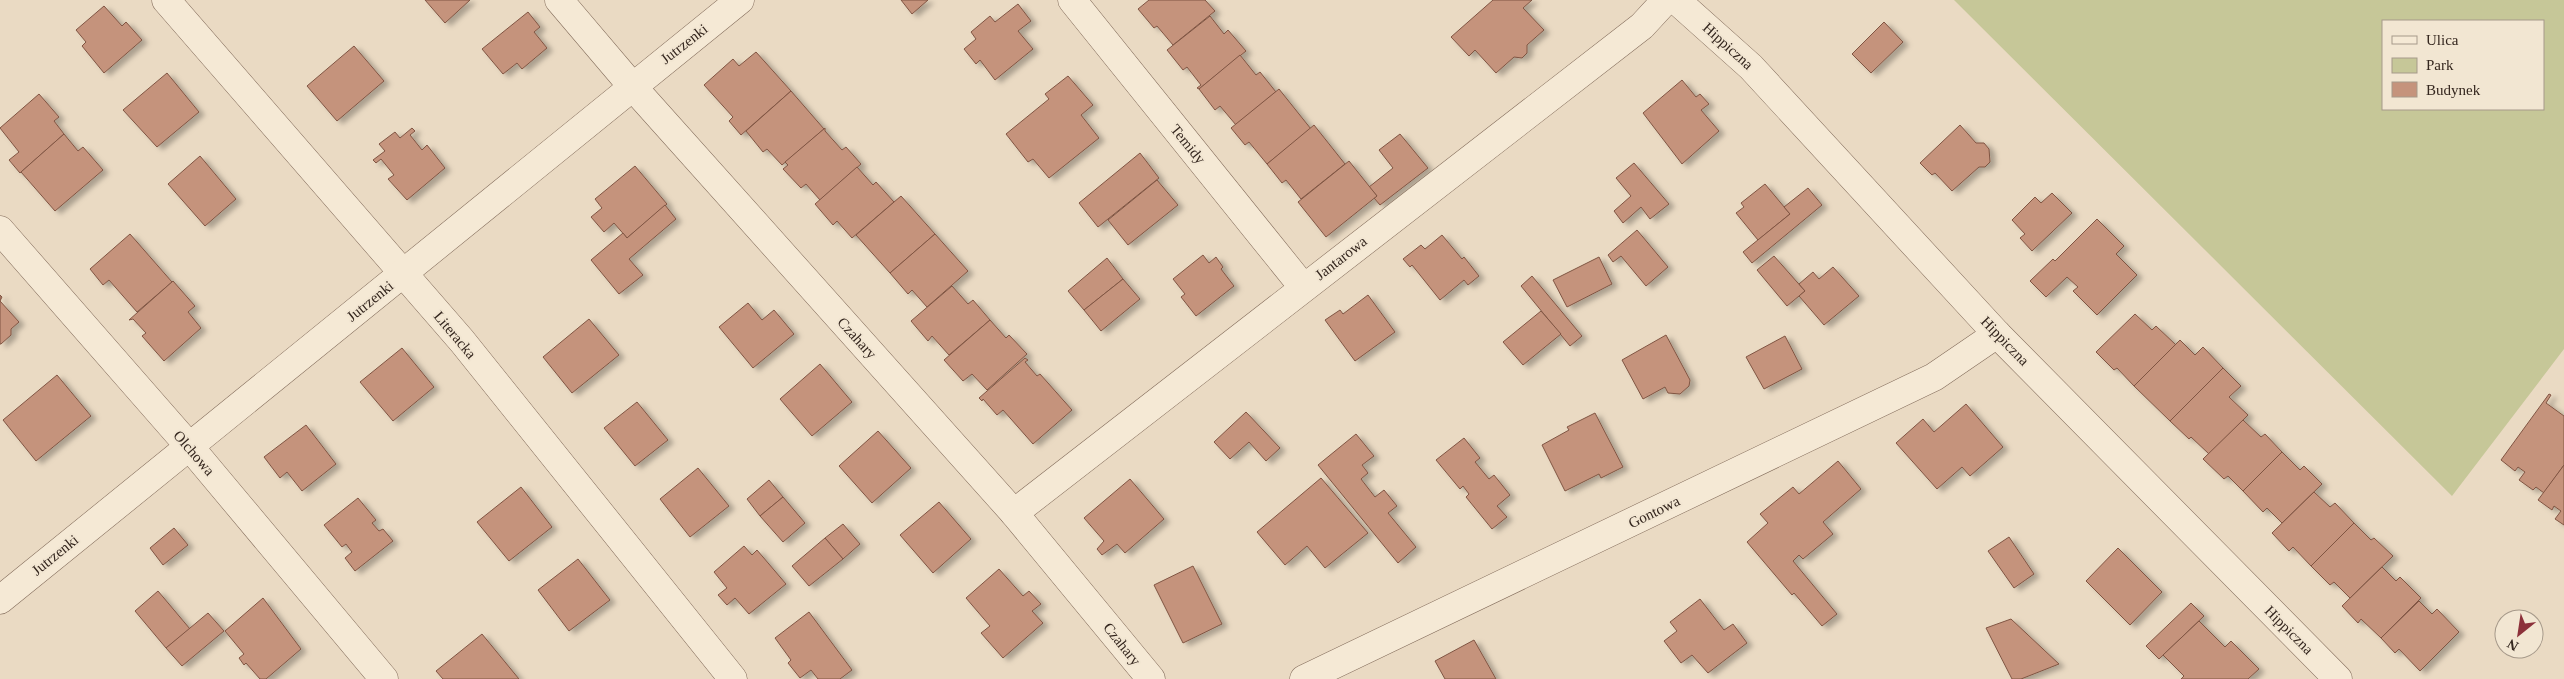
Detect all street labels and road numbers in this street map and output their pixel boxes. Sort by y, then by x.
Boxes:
street label: Hippiczna [1700,19,1757,73]
street label: Jutrzenki [657,21,711,67]
street label: Temidy [1167,121,1209,167]
street label: Jantarowa [1312,233,1370,283]
street label: Jutrzenki [344,277,396,325]
street label: Literacka [431,308,480,362]
street label: Hippiczna [1978,313,2032,369]
street label: Czahary [834,314,880,362]
street label: Olchowa [170,427,218,479]
street label: Gontowa [1626,493,1683,531]
street label: Jutrzenki [29,531,81,579]
street label: Hippiczna [2262,603,2317,658]
street label: Czahary [1100,620,1144,669]

